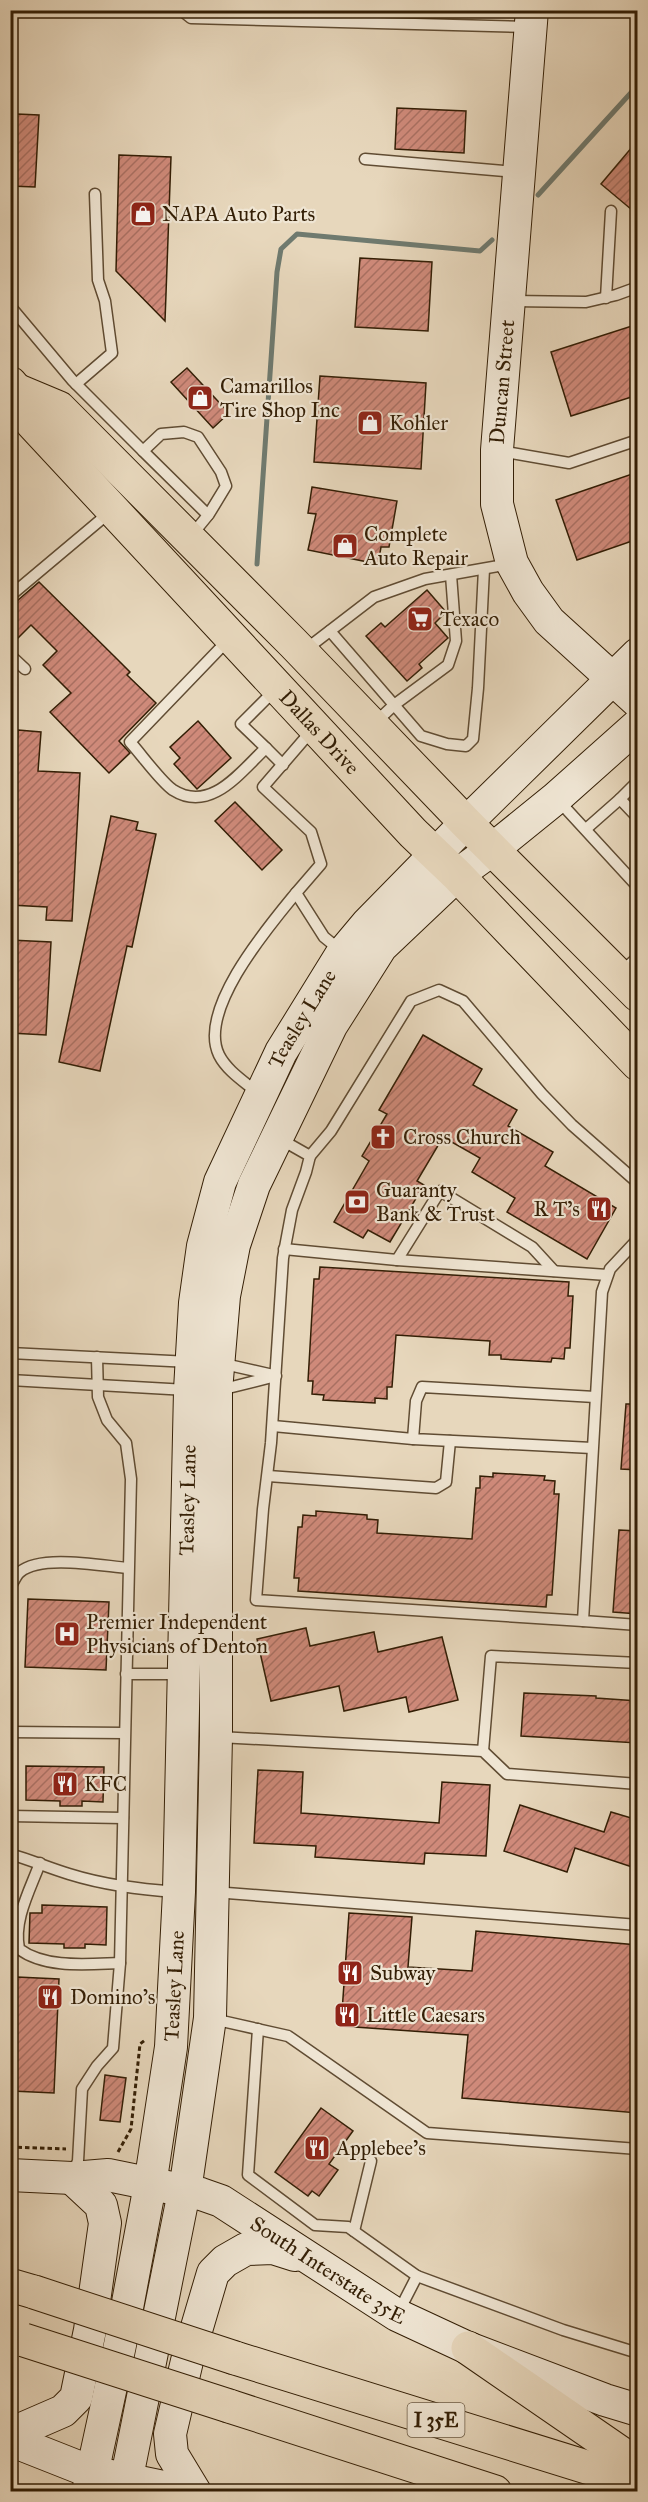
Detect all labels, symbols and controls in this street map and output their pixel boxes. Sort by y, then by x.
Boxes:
shop icon: NAPA Auto Parts [128,199,158,229]
place label: NAPA Auto Parts [162,201,315,227]
street label: Duncan Street [484,318,520,445]
place label: Camarillos Tire Shop Inc [220,373,340,423]
shop icon: Camarillos Tire Shop Inc [185,383,215,413]
shop icon: Kohler [355,408,385,438]
place label: Kohler [389,410,448,436]
place label: Complete Auto Repair [363,521,468,571]
shop icon: Complete Auto Repair [330,531,360,561]
supermarket icon: Texaco [405,604,435,634]
place label: Texaco [440,606,499,632]
street label: Dallas Drive [274,684,365,780]
street label: Teasley Lane [262,964,342,1072]
church icon: Cross Church [368,1122,398,1152]
place label: Cross Church [403,1124,521,1150]
place label: Guaranty Bank & Trust [376,1177,495,1227]
bank icon: Guaranty Bank & Trust [342,1187,372,1217]
restaurant icon: R T's [584,1194,614,1224]
place label: R T's [534,1196,580,1222]
street label: Teasley Lane [173,1444,202,1556]
place label: Premier Independent Physicians of Denton [86,1609,268,1659]
hospital icon: Premier Independent Physicians of Denton [52,1619,82,1649]
restaurant icon: KFC [50,1769,80,1799]
place label: KFC [84,1771,127,1797]
street label: Teasley Lane [158,1929,190,2042]
restaurant icon: Subway [335,1958,365,1988]
place label: Subway [370,1960,437,1986]
restaurant icon: Domino's [35,1982,65,2012]
place label: Domino's [70,1984,156,2010]
restaurant icon: Little Caesars [332,2000,362,2030]
place label: Little Caesars [366,2002,485,2028]
restaurant icon: Applebee's [302,2133,332,2163]
place label: Applebee's [335,2135,426,2161]
street label: South Interstate 35E [246,2211,410,2330]
road number: I 35E [408,2403,464,2437]

